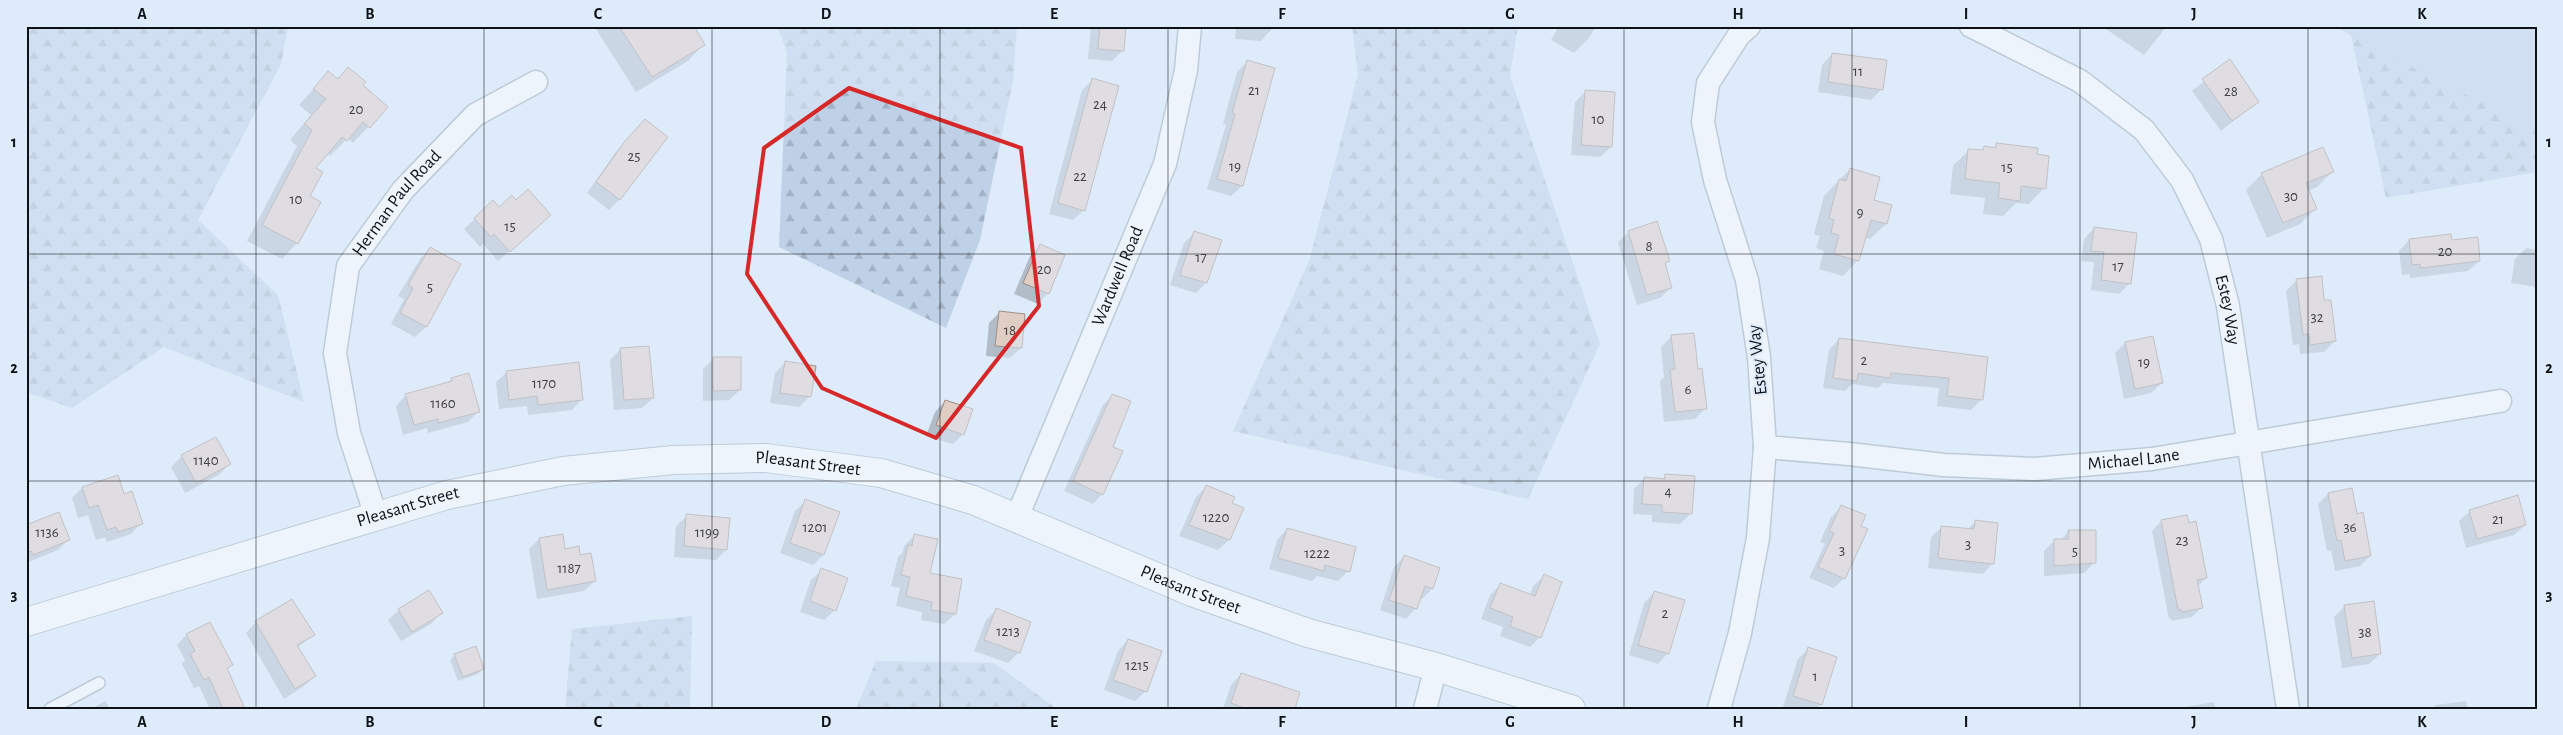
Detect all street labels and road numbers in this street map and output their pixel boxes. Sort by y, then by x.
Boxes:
street label: Herman Paul Road [349,147,445,260]
street label: Wardwell Road [1089,224,1147,329]
street label: Estey Way [2211,273,2243,346]
street label: Estey Way [1745,324,1771,396]
street label: Michael Lane [2087,446,2181,473]
street label: Pleasant Street [755,449,862,479]
street label: Pleasant Street [355,484,461,531]
street label: Pleasant Street [1138,562,1243,617]

